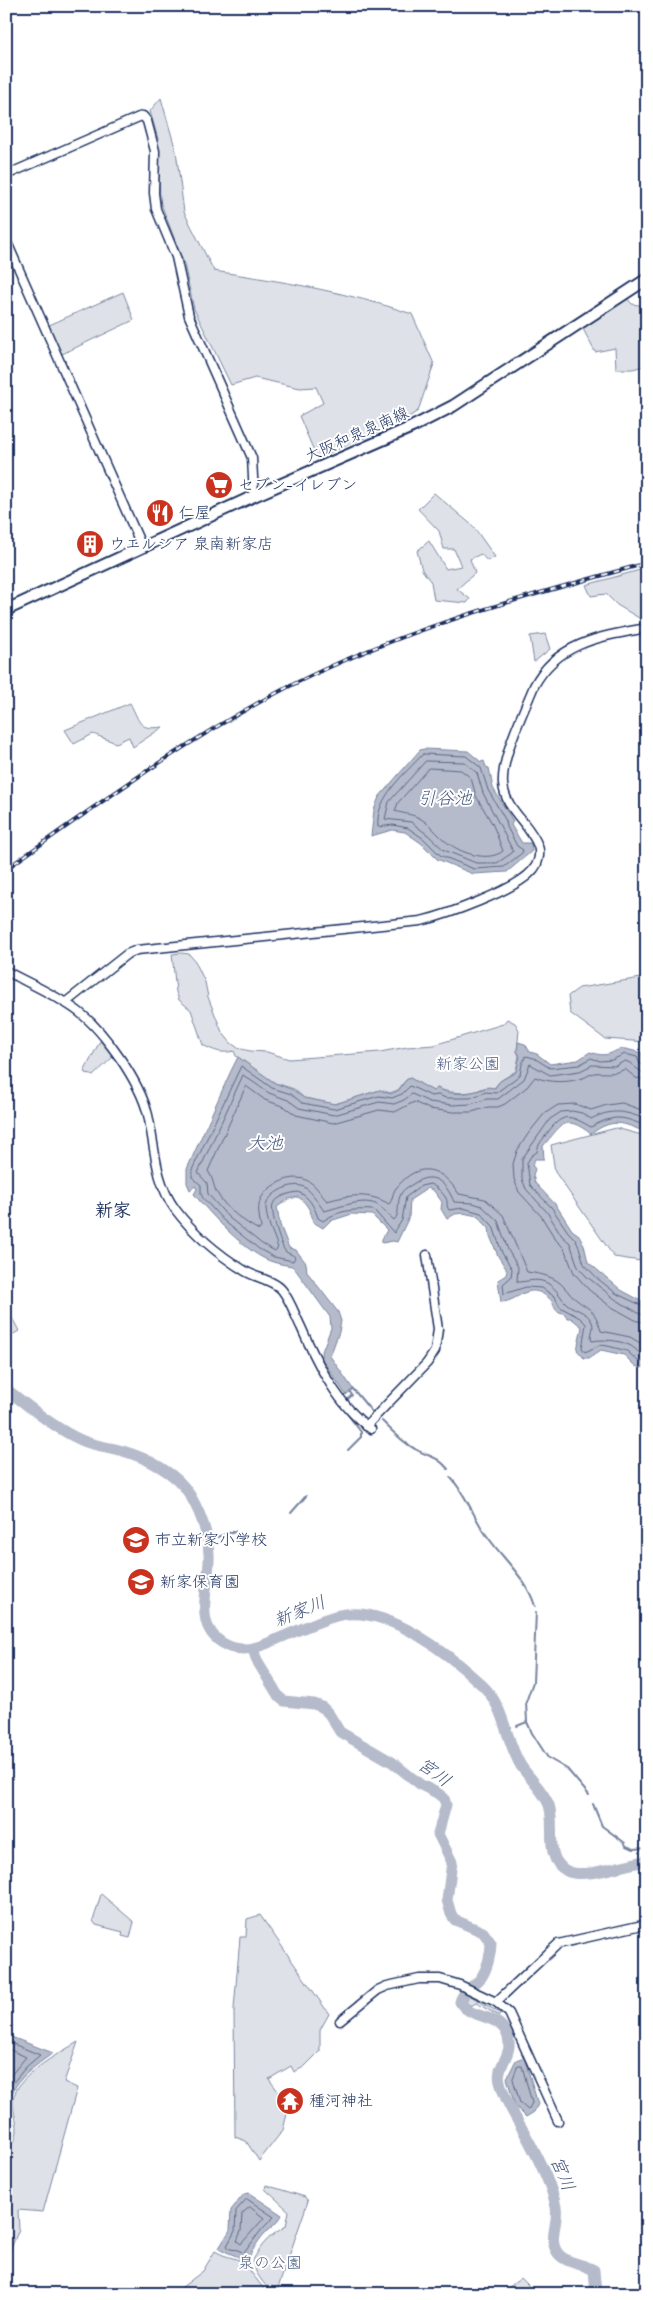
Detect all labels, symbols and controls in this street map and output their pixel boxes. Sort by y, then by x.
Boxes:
street label: 大阪和泉泉南線 [302,403,412,467]
supermarket icon: セブン-イレブン [204,470,234,500]
place label: セブン-イレブン [238,475,357,496]
restaurant icon: 仁屋 [145,498,175,528]
place label: 仁屋 [179,503,211,524]
building icon: ウエルシア 泉南新家店 [75,529,105,559]
place label: ウエルシア 泉南新家店 [109,534,273,555]
water label: 引谷池 [418,787,473,811]
park label: 新家公園 [436,1054,500,1075]
water label: 大池 [247,1132,284,1156]
district label: 新家 [95,1199,131,1223]
school or university icon: 市立新家小学校 [121,1525,151,1555]
place label: 市立新家小学校 [155,1530,267,1551]
school or university icon: 新家保育園 [126,1567,156,1597]
place label: 新家保育園 [160,1572,240,1593]
water label: 新家川 [270,1591,330,1633]
water label: 宮川 [412,1753,456,1793]
temple icon: 種河神社 [275,2086,305,2116]
place label: 種河神社 [309,2091,373,2112]
water label: 宮川 [544,2153,580,2195]
park label: 泉の公園 [238,2253,302,2274]

